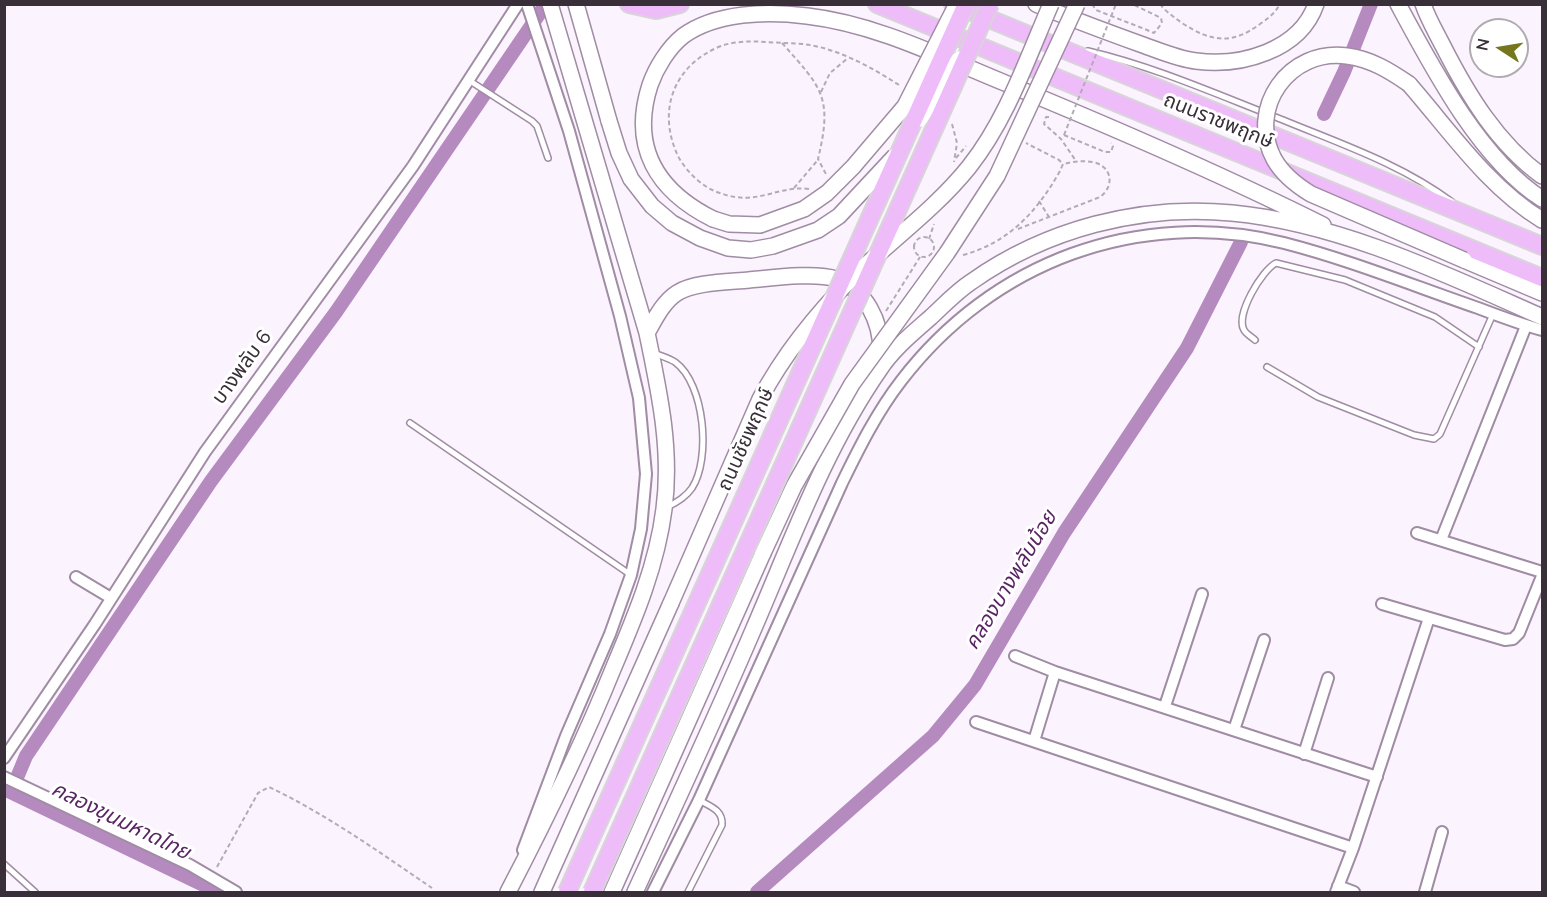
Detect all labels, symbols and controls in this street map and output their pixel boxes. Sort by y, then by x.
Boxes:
north arrow [1469,18,1529,78]
text: N [1471,37,1495,53]
street label: ถนนราชพฤกษ์ [1160,89,1276,155]
street label: บางพลับ 6 [208,326,278,410]
street label: ถนนชัยพฤกษ์ [714,385,780,495]
water label: คลองบางพลับน้อย [961,507,1063,655]
water label: คลองขุนมหาดไทย [47,778,193,866]

